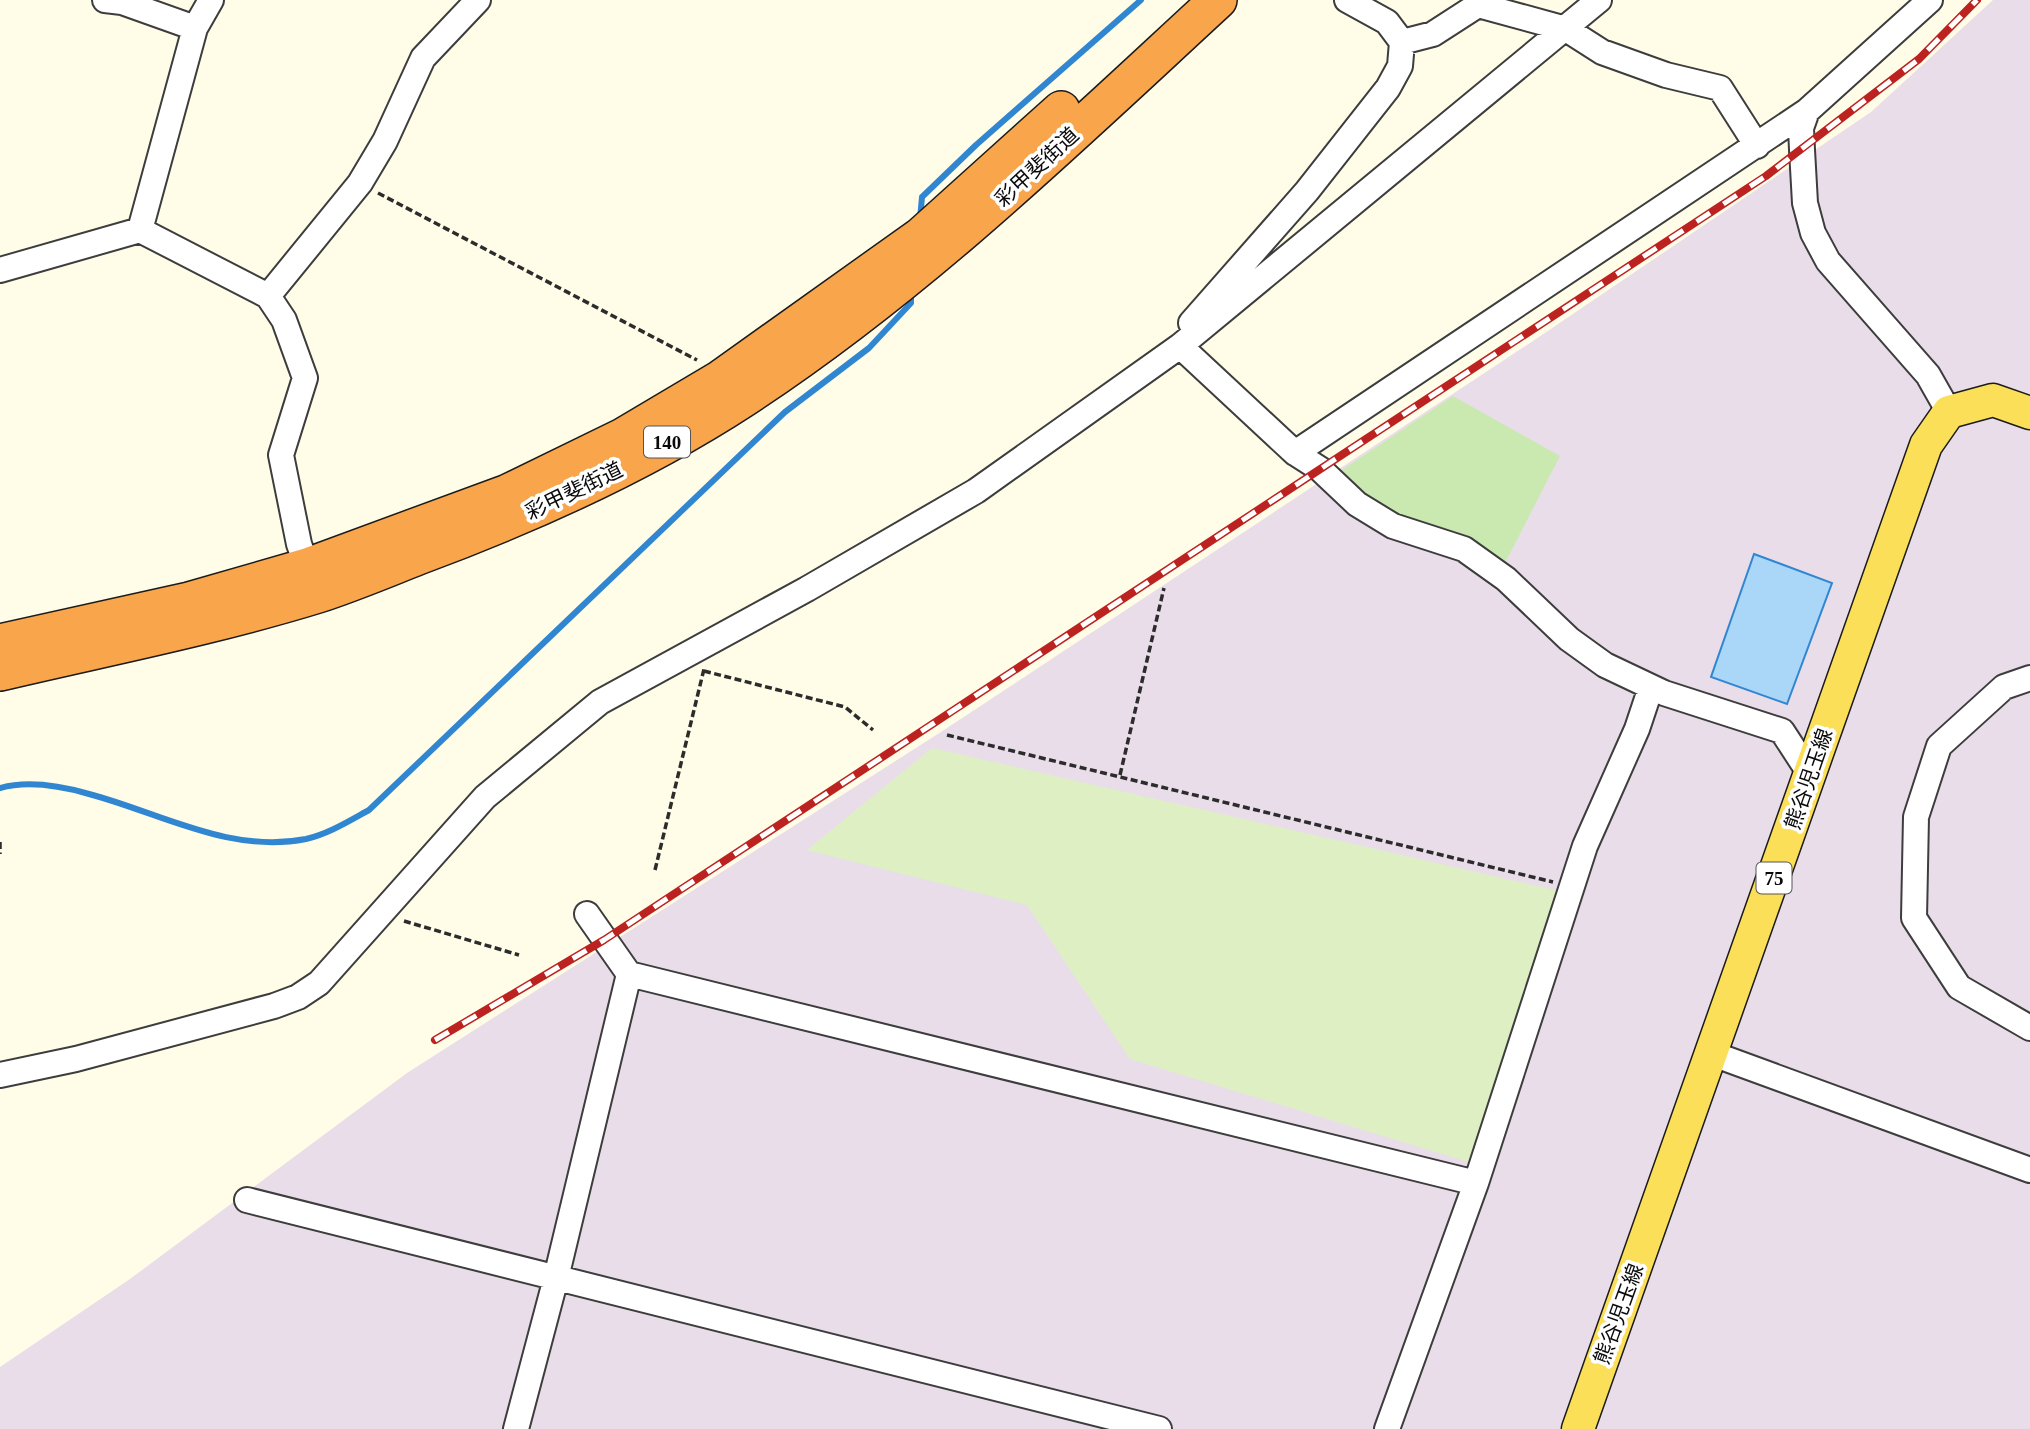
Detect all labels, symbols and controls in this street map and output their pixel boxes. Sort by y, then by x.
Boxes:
street label: 彩甲斐街道 [990,122,1084,212]
road number: 140 [644,426,690,458]
street label: 彩甲斐街道 [522,457,626,525]
street label: 熊谷児玉線 [1781,725,1837,833]
road number: 75 [1756,862,1792,894]
street label: 熊谷児玉線 [1590,1261,1648,1367]

